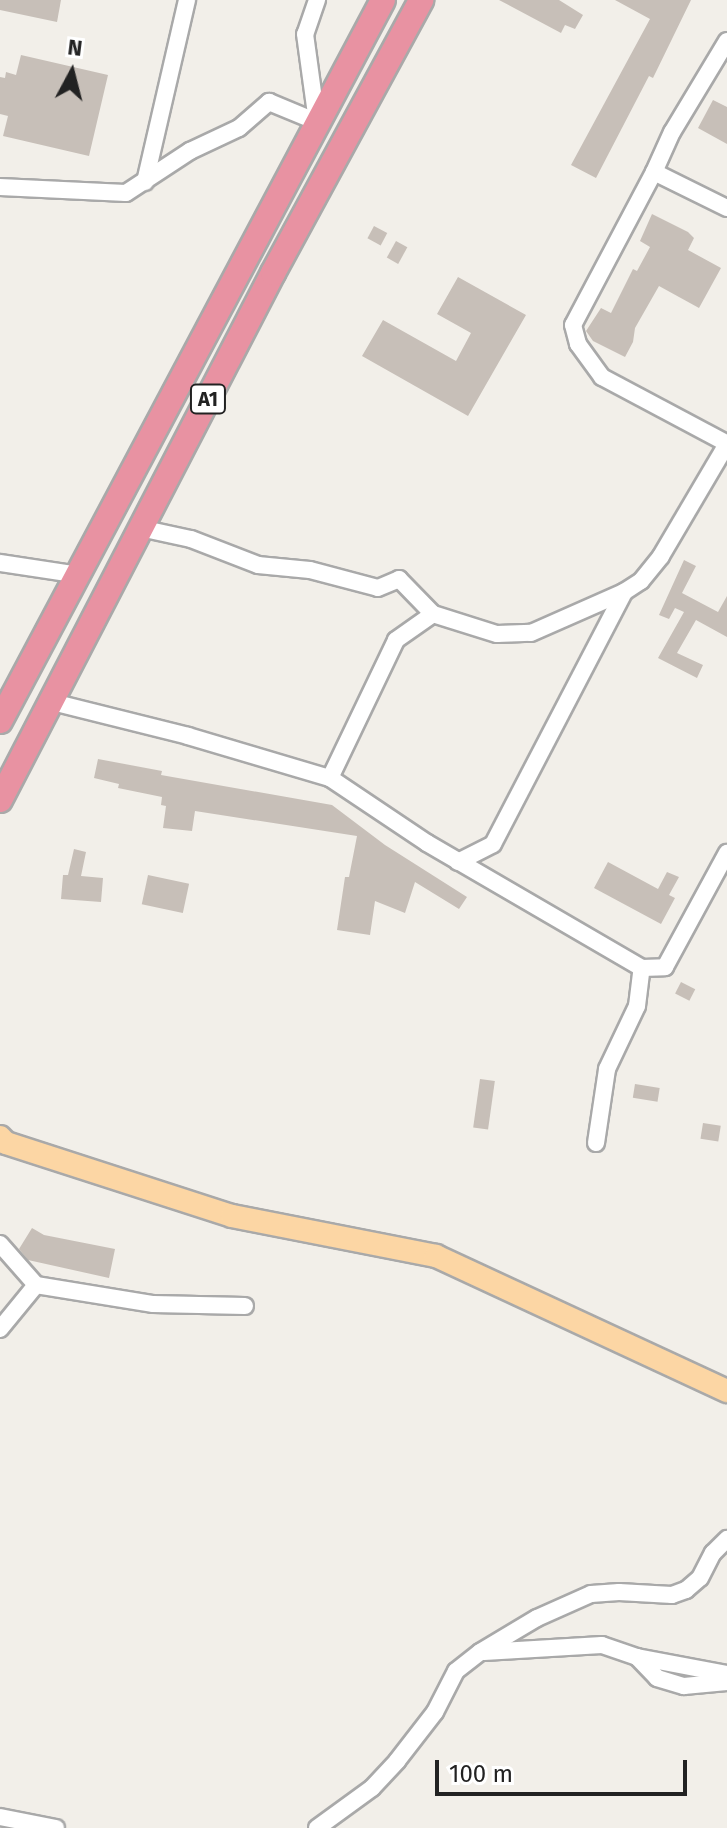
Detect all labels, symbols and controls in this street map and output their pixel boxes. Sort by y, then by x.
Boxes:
north arrow [32,32,112,112]
text: N [66,33,84,62]
road number: A1 [188,383,228,415]
scale bar [439,1744,691,1794]
text: 100 m [449,1760,513,1788]

